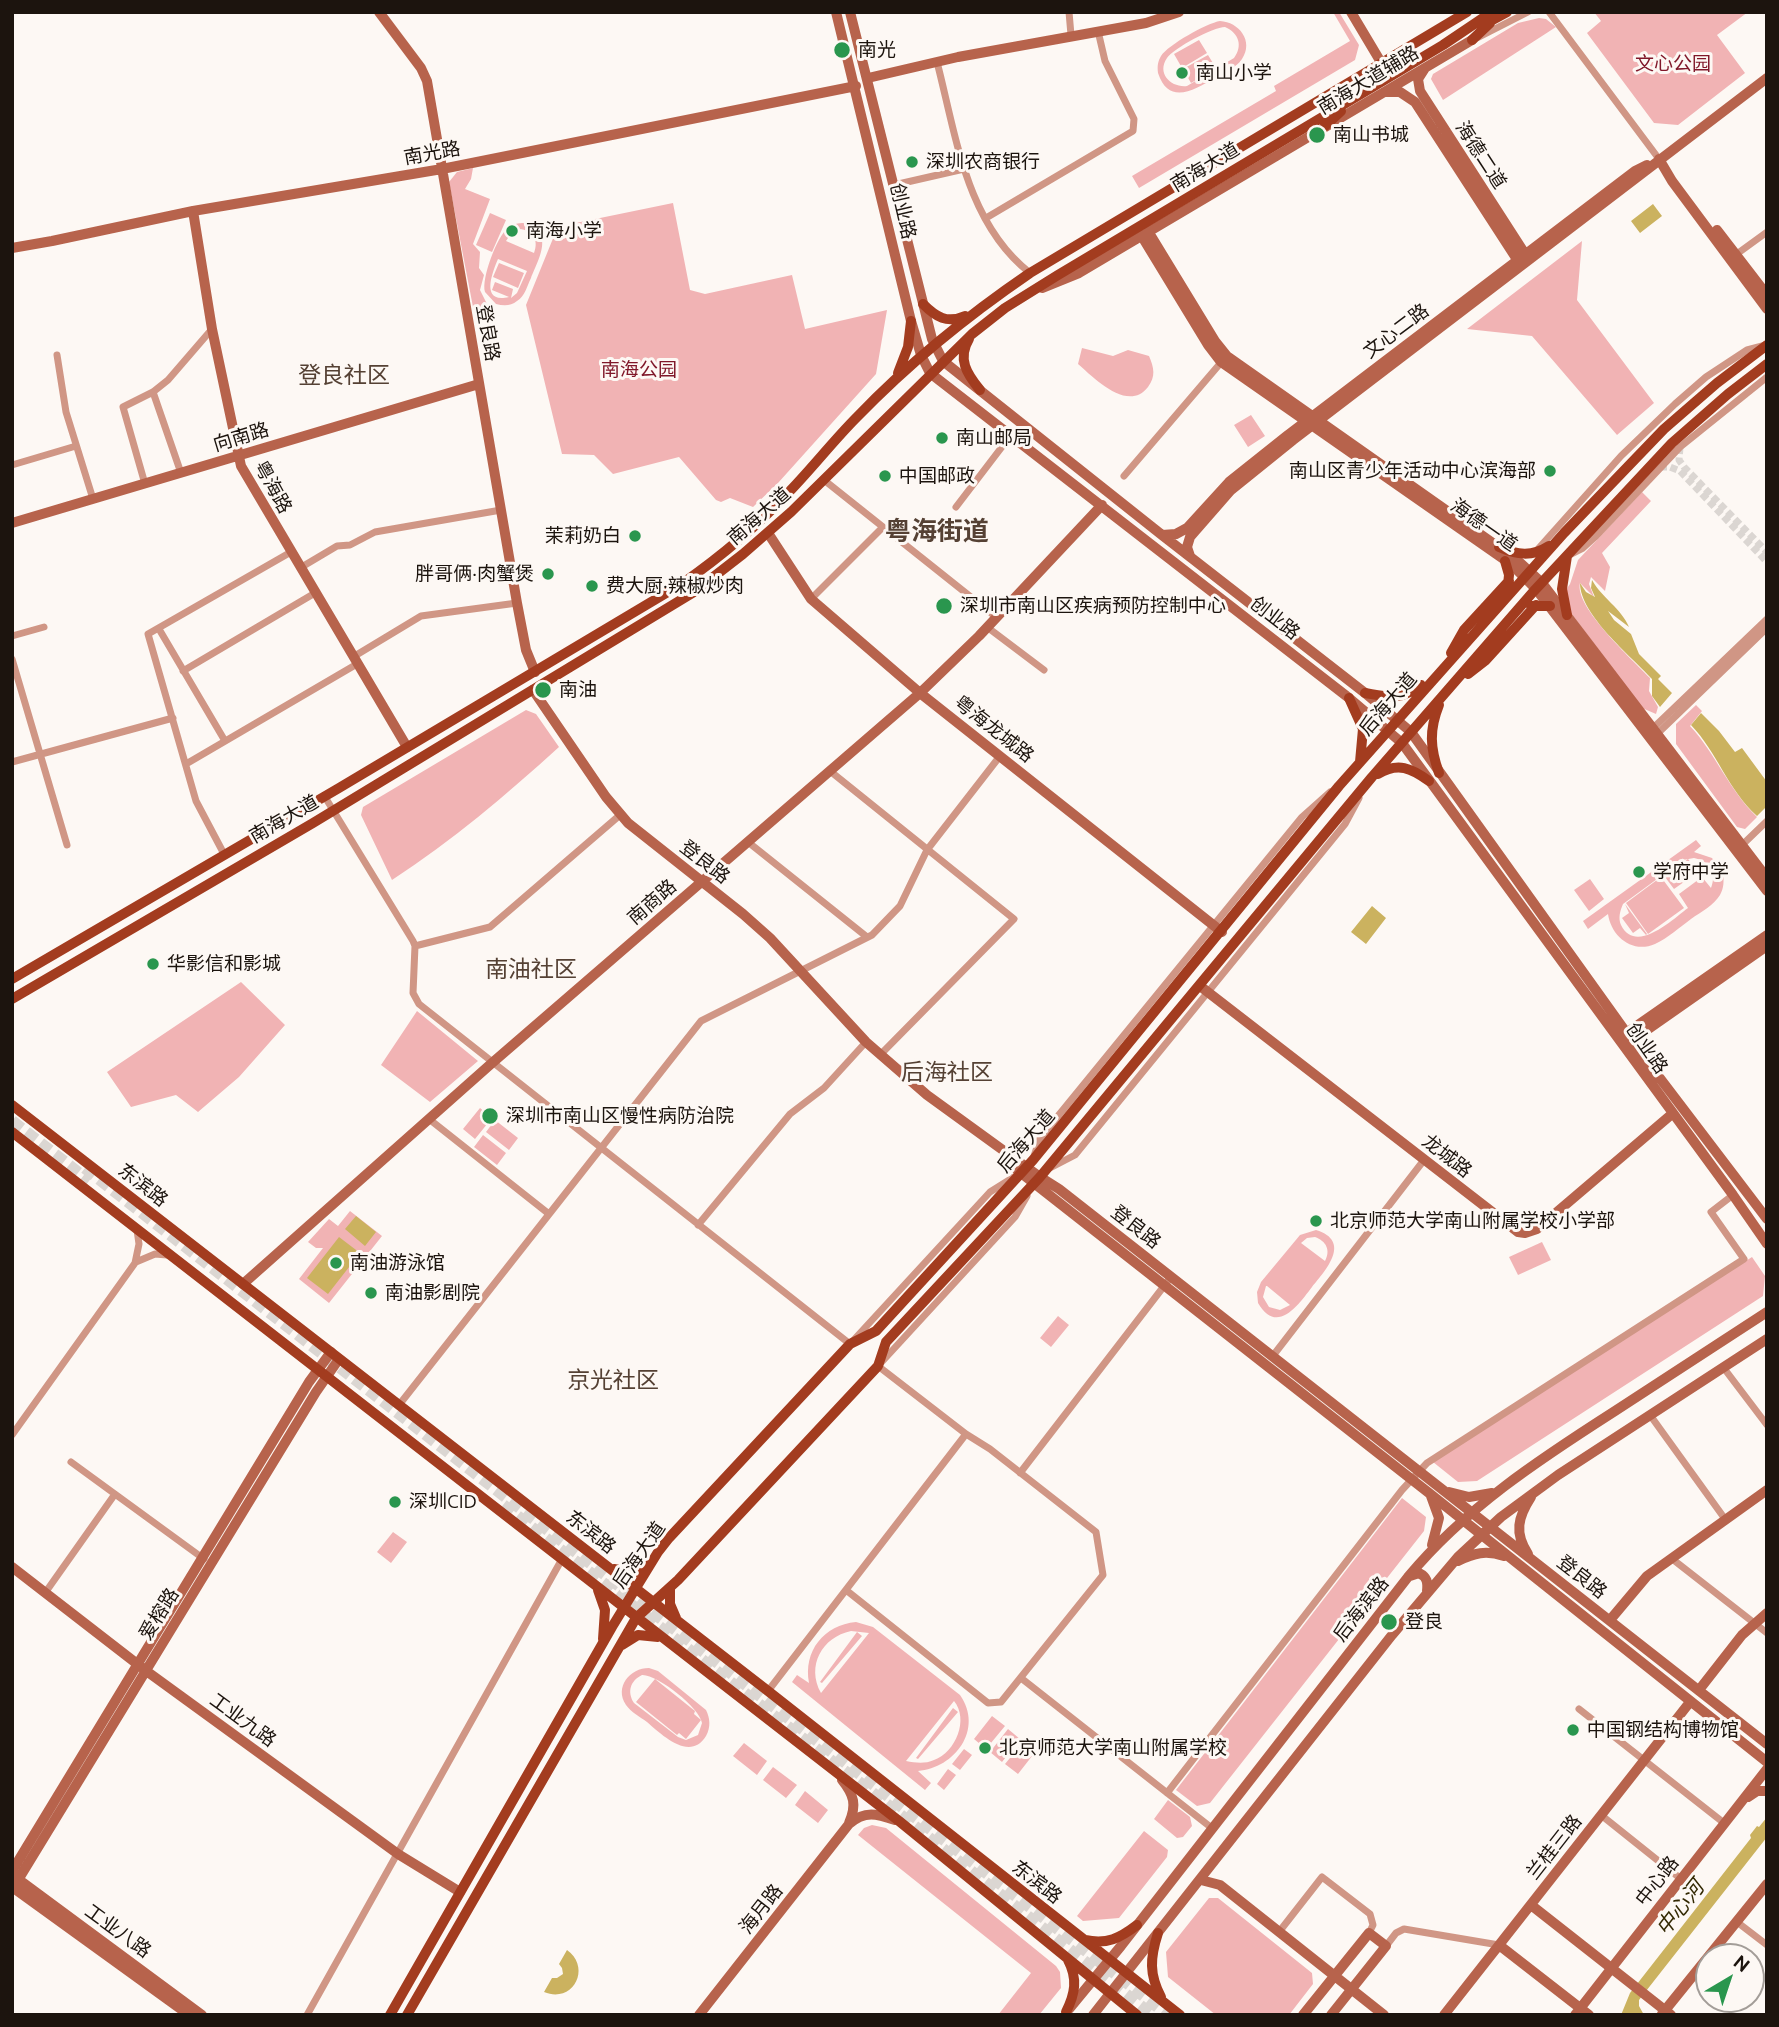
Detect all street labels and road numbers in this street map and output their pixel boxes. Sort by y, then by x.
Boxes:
street label: 南海大道辅路 [1313,41,1423,119]
street label: 海德二道 [1451,117,1511,193]
street label: 南光路 [402,137,462,169]
street label: 南海大道 [1167,138,1243,196]
street label: 创业路 [885,181,921,241]
street label: 文心二路 [1359,299,1433,363]
street label: 登良路 [472,303,504,363]
street label: 向南路 [210,418,272,456]
street label: 粤海路 [249,457,297,517]
street label: 南海大道 [723,482,795,550]
street label: 海德一道 [1446,494,1522,556]
street label: 创业路 [1246,591,1304,645]
street label: 后海大道 [1354,668,1422,740]
street label: 粤海龙城路 [950,691,1038,767]
street label: 南海大道 [245,790,323,848]
street label: 登良路 [676,835,734,889]
street label: 南商路 [623,875,681,929]
street label: 创业路 [1621,1018,1673,1078]
street label: 后海大道 [992,1105,1060,1177]
street label: 龙城路 [1418,1129,1476,1183]
street label: 东滨路 [114,1158,172,1212]
street label: 登良路 [1107,1200,1165,1254]
street label: 东滨路 [562,1505,620,1559]
street label: 后海大道 [608,1517,670,1593]
street label: 登良路 [1553,1550,1611,1604]
street label: 后海滨路 [1329,1572,1393,1646]
street label: 爱榕路 [134,1584,184,1644]
street label: 工业九路 [206,1688,280,1752]
street label: 兰桂三路 [1522,1810,1586,1884]
street label: 中心路 [1630,1852,1684,1910]
street label: 东滨路 [1008,1855,1066,1909]
street label: 海月路 [734,1880,788,1938]
street label: 工业八路 [81,1899,155,1963]

